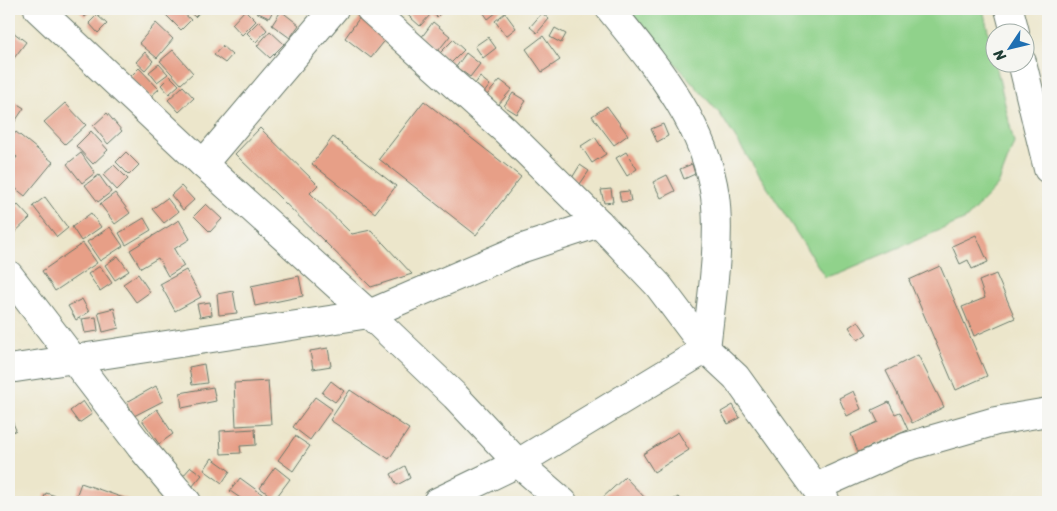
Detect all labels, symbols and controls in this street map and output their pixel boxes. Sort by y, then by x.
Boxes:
north arrow [984,22,1034,72]
text: N [987,44,1013,67]

